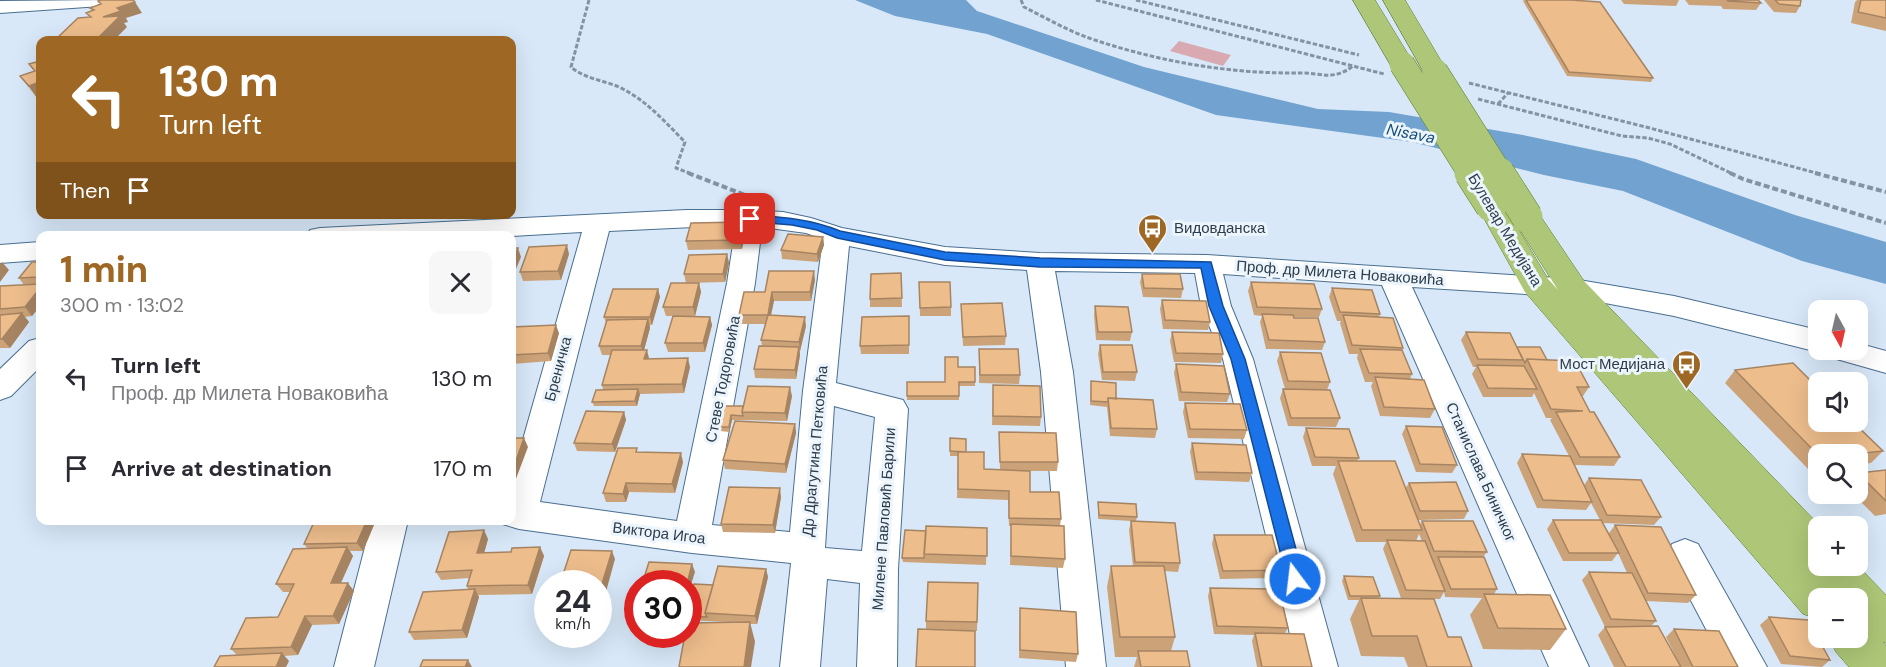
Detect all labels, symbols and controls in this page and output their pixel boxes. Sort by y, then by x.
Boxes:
text: 130 m [159,54,279,109]
icon: left [60,60,138,138]
text: Turn left [159,107,262,142]
water label: Nisava [1385,119,1437,148]
street label: Булевар Медијана [1463,170,1547,291]
icon: arrive [122,174,155,207]
text: Then [60,176,110,205]
pin [724,193,775,244]
icon: arrive [733,202,766,235]
bus stop icon: Видовданска [1137,212,1169,254]
place label: Видовданска [1174,218,1266,238]
text: 1 min [60,246,148,293]
button: close [429,251,492,314]
street label: Проф. др Милета Новаковића [1236,256,1445,290]
text: 300 m · 13:02 [60,292,184,318]
north arrow [1808,300,1868,360]
map controls [1808,300,1868,648]
street label: Стеве Тодоровића [701,313,745,444]
street label: Бреничка [540,334,576,404]
bus stop icon: Мост Медијана [1670,348,1702,390]
text: Turn left [111,351,201,380]
place label: Мост Медијана [1560,354,1666,374]
icon: left [60,362,93,395]
text: 130 m [432,364,492,393]
street label: Др Драгутина Петковића [798,364,833,537]
button: sound [1808,372,1868,432]
text: Проф. др Милета Новаковића [111,380,388,406]
street label: Станислава Биничког [1441,399,1521,545]
street label: Милене Павловић Барили [868,427,900,611]
button: search [1808,444,1868,504]
icon: arrive [60,452,93,485]
text: Arrive at destination [111,454,332,483]
text: 170 m [433,454,492,483]
button: + [1808,516,1868,576]
street label: Виктора Игоа [611,517,707,549]
position arrow [1263,547,1327,611]
speed limit sign: 30 [624,570,702,648]
text: 24 [555,582,591,621]
button: − [1808,588,1868,648]
text: km/h [555,614,591,634]

